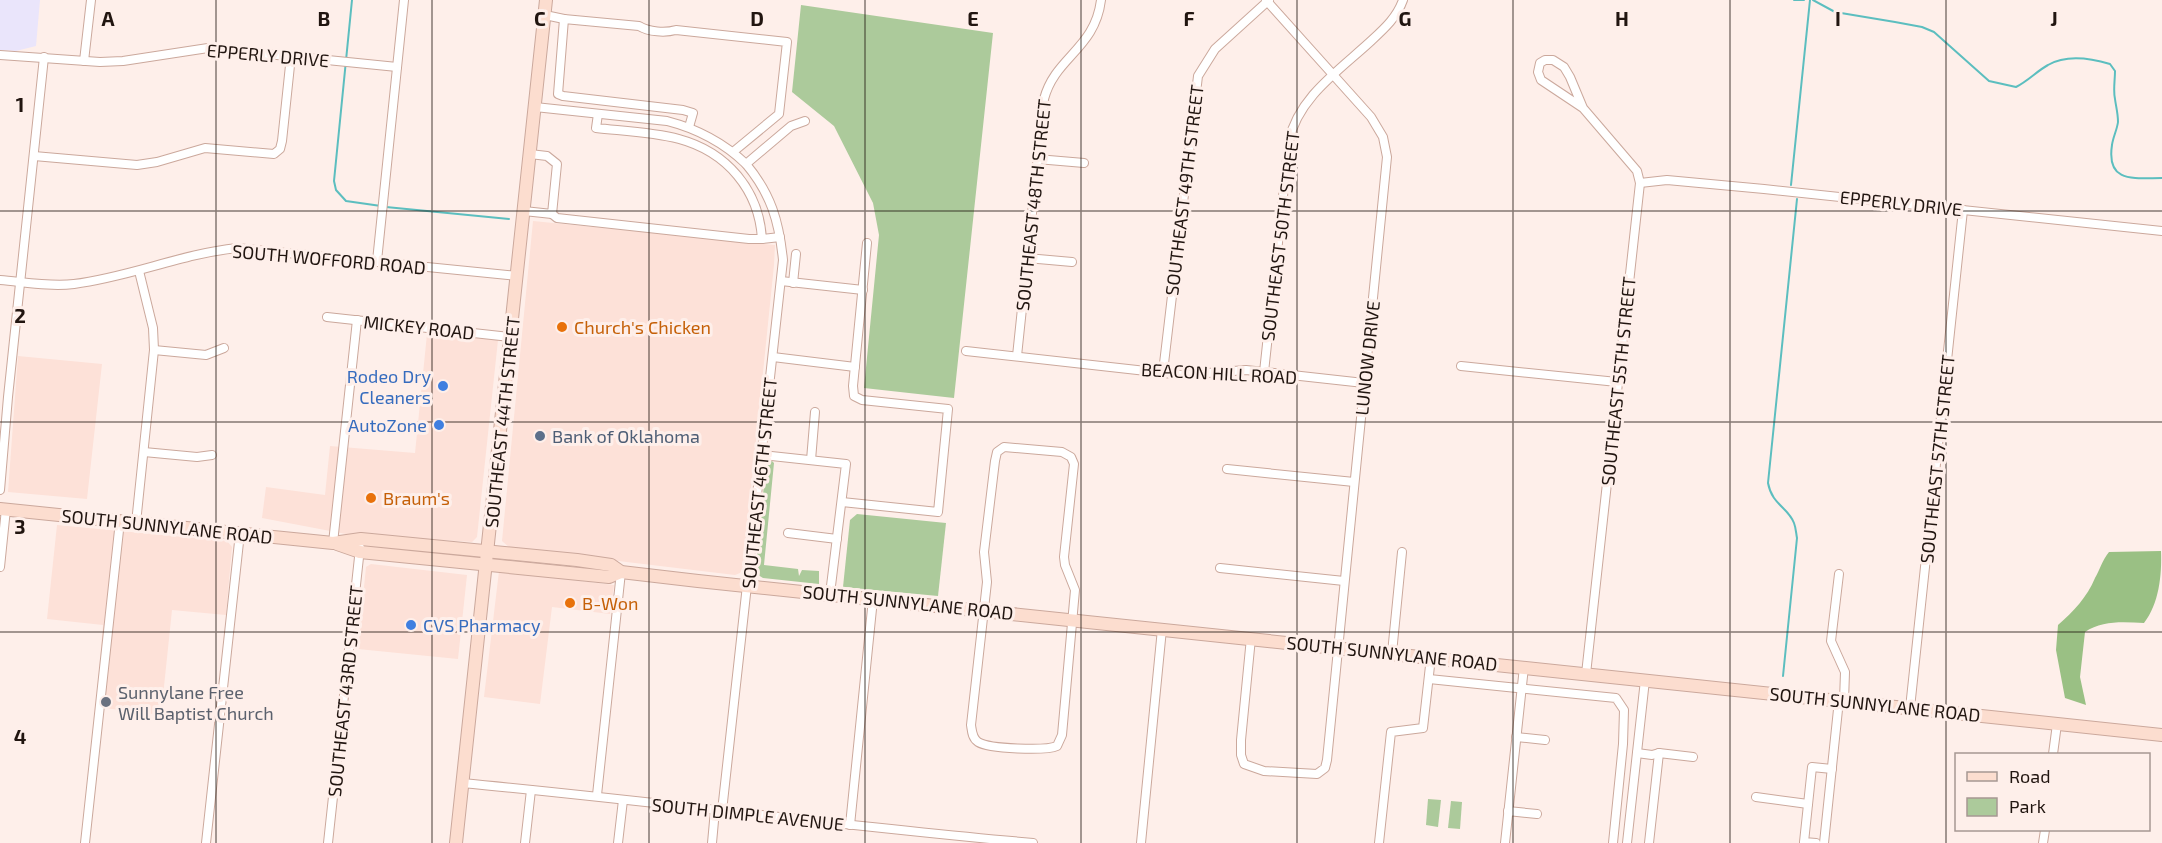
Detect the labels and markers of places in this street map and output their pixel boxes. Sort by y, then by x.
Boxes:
place label: Church's Chicken [574,316,711,338]
marker: Church's Chicken [555,320,569,334]
place label: Rodeo Dry Cleaners [347,365,431,408]
marker: Rodeo Dry Cleaners [436,379,450,393]
place label: AutoZone [348,414,427,436]
marker: AutoZone [432,418,446,432]
place label: Bank of Oklahoma [552,425,700,447]
marker: Bank of Oklahoma [533,429,547,443]
place label: Braum's [383,487,450,509]
marker: Braum's [364,491,378,505]
place label: B-Won [582,592,638,614]
marker: B-Won [563,596,577,610]
place label: CVS Pharmacy [423,614,541,636]
marker: CVS Pharmacy [404,618,418,632]
place label: Sunnylane Free Will Baptist Church [118,681,274,724]
marker: Sunnylane Free Will Baptist Church [99,695,113,709]

